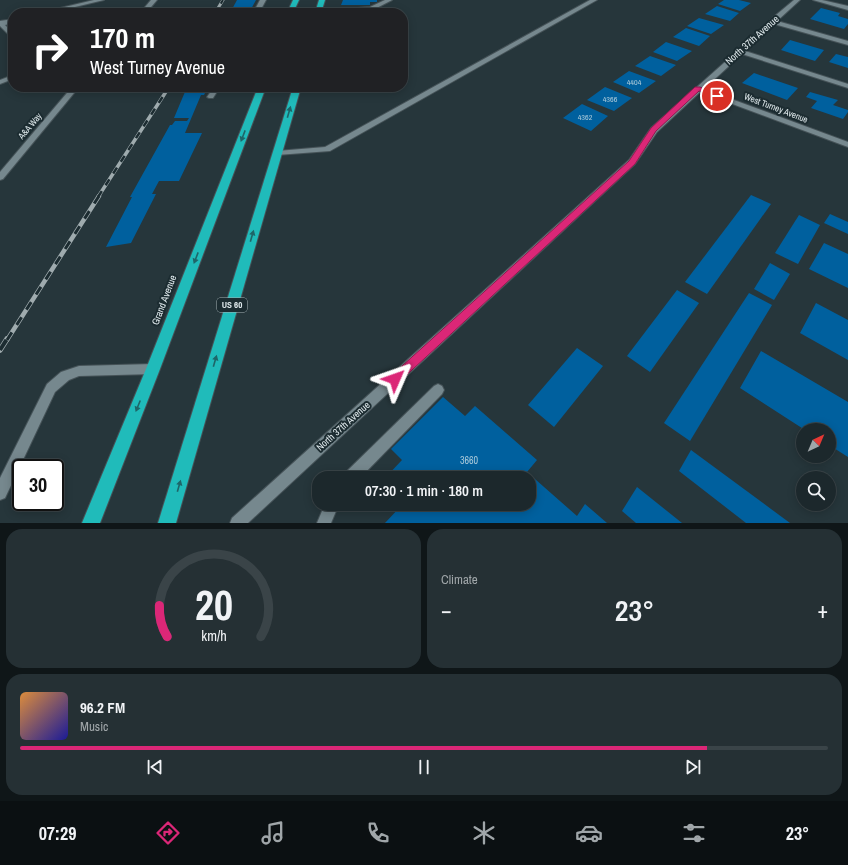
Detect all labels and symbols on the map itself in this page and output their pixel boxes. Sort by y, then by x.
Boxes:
street label: North 37th Avenue [722,12,782,68]
house number: 4404 [627,77,642,87]
pin [700,79,734,113]
street label: West Turney Avenue [742,90,810,126]
house number: 4366 [603,94,618,104]
one-way arrow [286,105,292,117]
street label: A&A Way [15,110,45,142]
house number: 4362 [578,112,593,122]
one-way arrow [239,131,245,143]
one-way arrow [249,230,255,242]
one-way arrow [192,252,198,264]
street label: Grand Avenue [149,273,180,327]
road number: US 60 [217,298,247,312]
one-way arrow [212,355,218,367]
position arrow [374,358,416,400]
street label: North 37th Avenue [313,398,373,454]
one-way arrow [135,400,141,411]
north arrow [796,423,836,463]
house number: 3660 [460,454,479,467]
speed limit sign: 30 [12,459,64,511]
one-way arrow [176,479,182,491]

